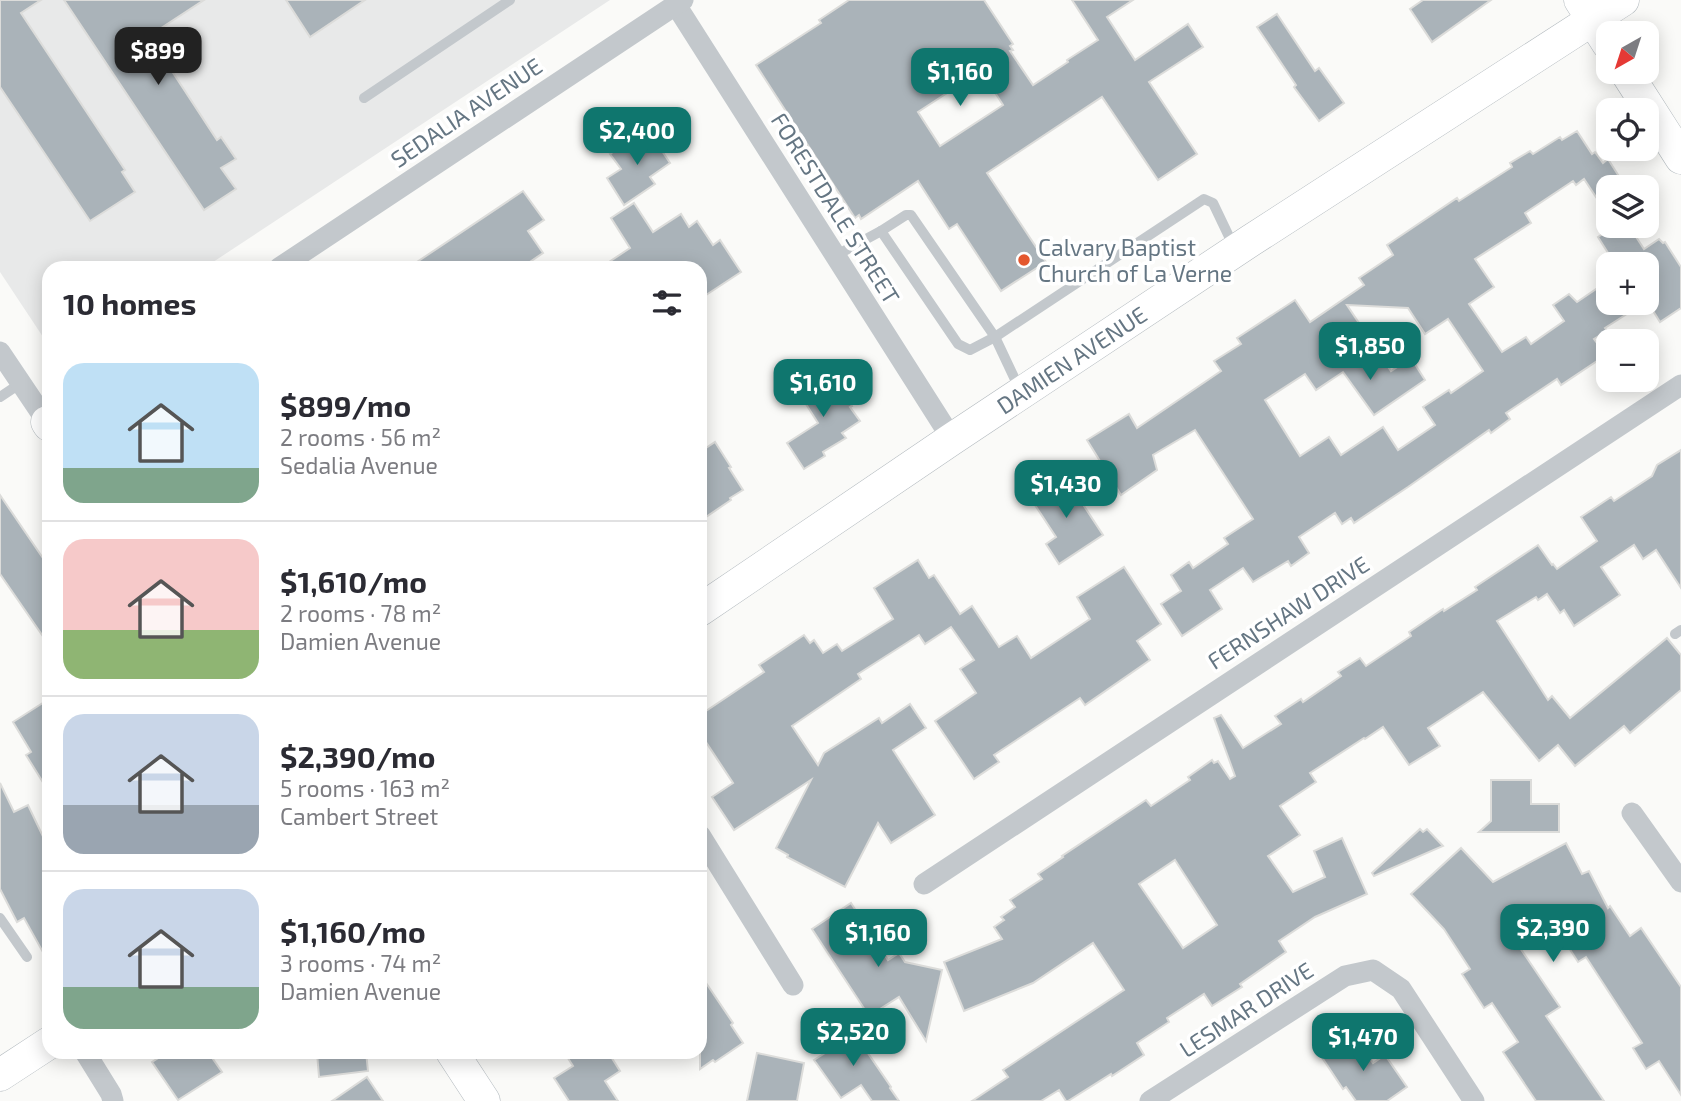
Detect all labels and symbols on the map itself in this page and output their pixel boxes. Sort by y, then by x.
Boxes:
north arrow [1596,21,1659,84]
pin: $899 [117,28,199,87]
pin: $1,160 [903,48,1017,108]
street label: SEDALIA AVENUE [385,51,547,173]
street label: FORESTDALE STREET [766,107,906,309]
pin: $2,400 [580,108,694,167]
place label: Calvary Baptist Church of La Verne [1038,233,1232,287]
marker: Calvary Baptist Church of La Verne [1016,252,1032,268]
street label: DAMIEN AVENUE [991,300,1152,419]
pin: $1,850 [1313,322,1427,382]
pin: $1,610 [766,360,880,419]
pin: $1,430 [1009,461,1123,520]
street label: FERNSHAW DRIVE [1202,549,1374,675]
pin: $2,390 [1496,904,1610,964]
pin: $1,160 [821,909,935,969]
street label: LESMAR DRIVE [1174,955,1318,1063]
pin: $2,520 [796,1009,910,1068]
pin: $1,470 [1306,1014,1420,1073]

